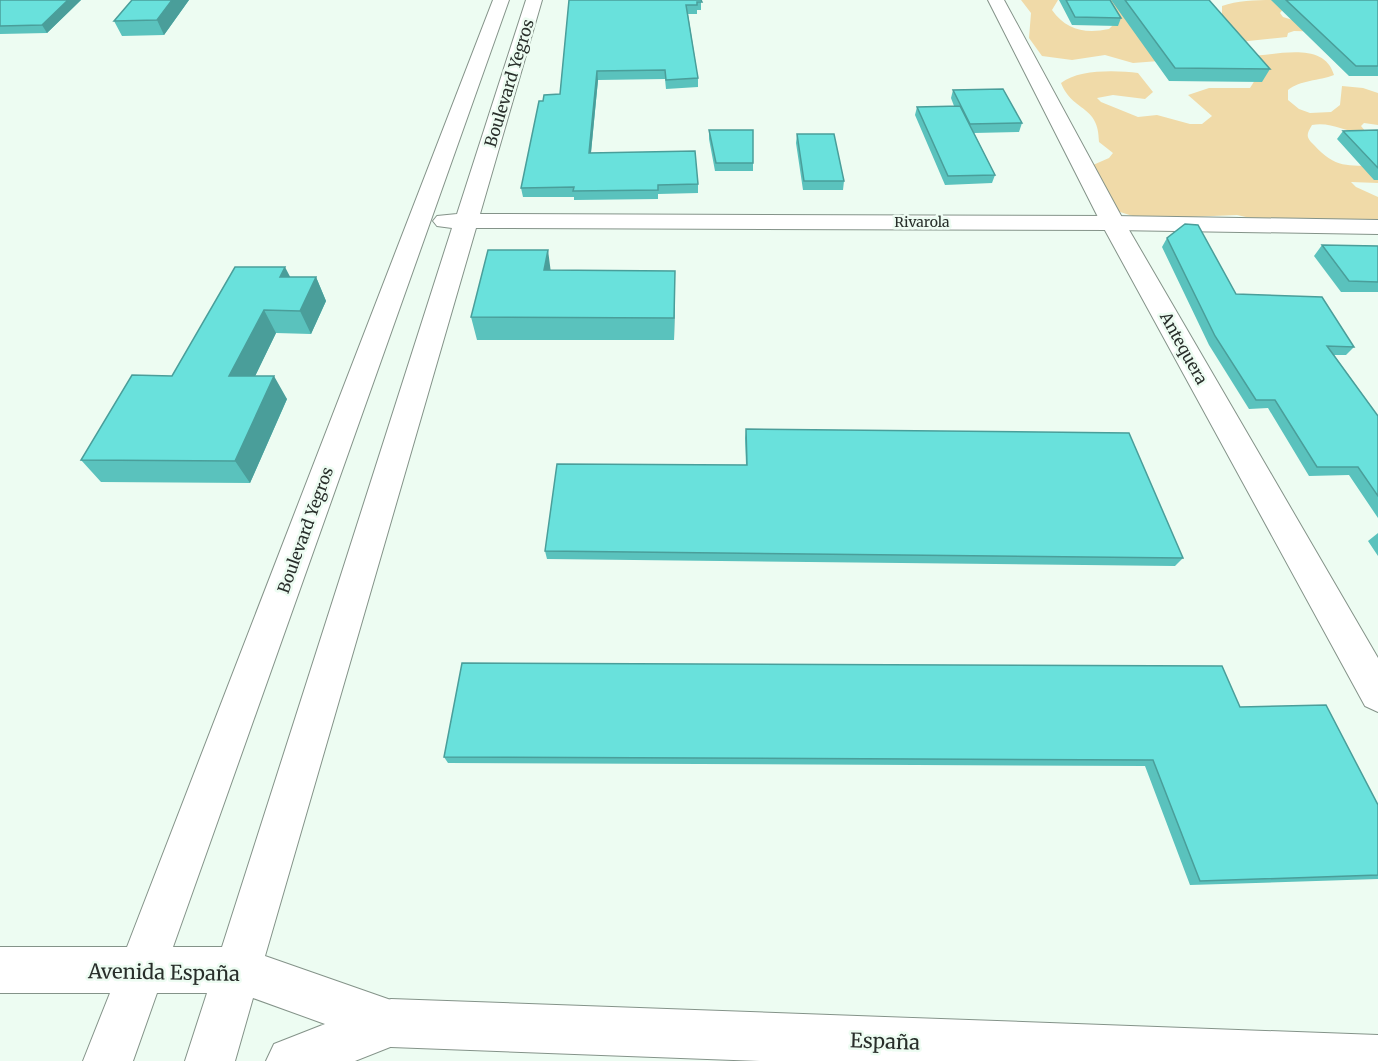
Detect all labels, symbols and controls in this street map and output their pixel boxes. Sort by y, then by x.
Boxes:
street label: Boulevard Yegros [480,16,538,149]
street label: Rivarola [894,213,950,231]
street label: Antequera [1155,307,1212,388]
street label: Boulevard Yegros [273,464,337,596]
street label: Avenida España [87,958,240,986]
street label: España [850,1027,921,1055]

